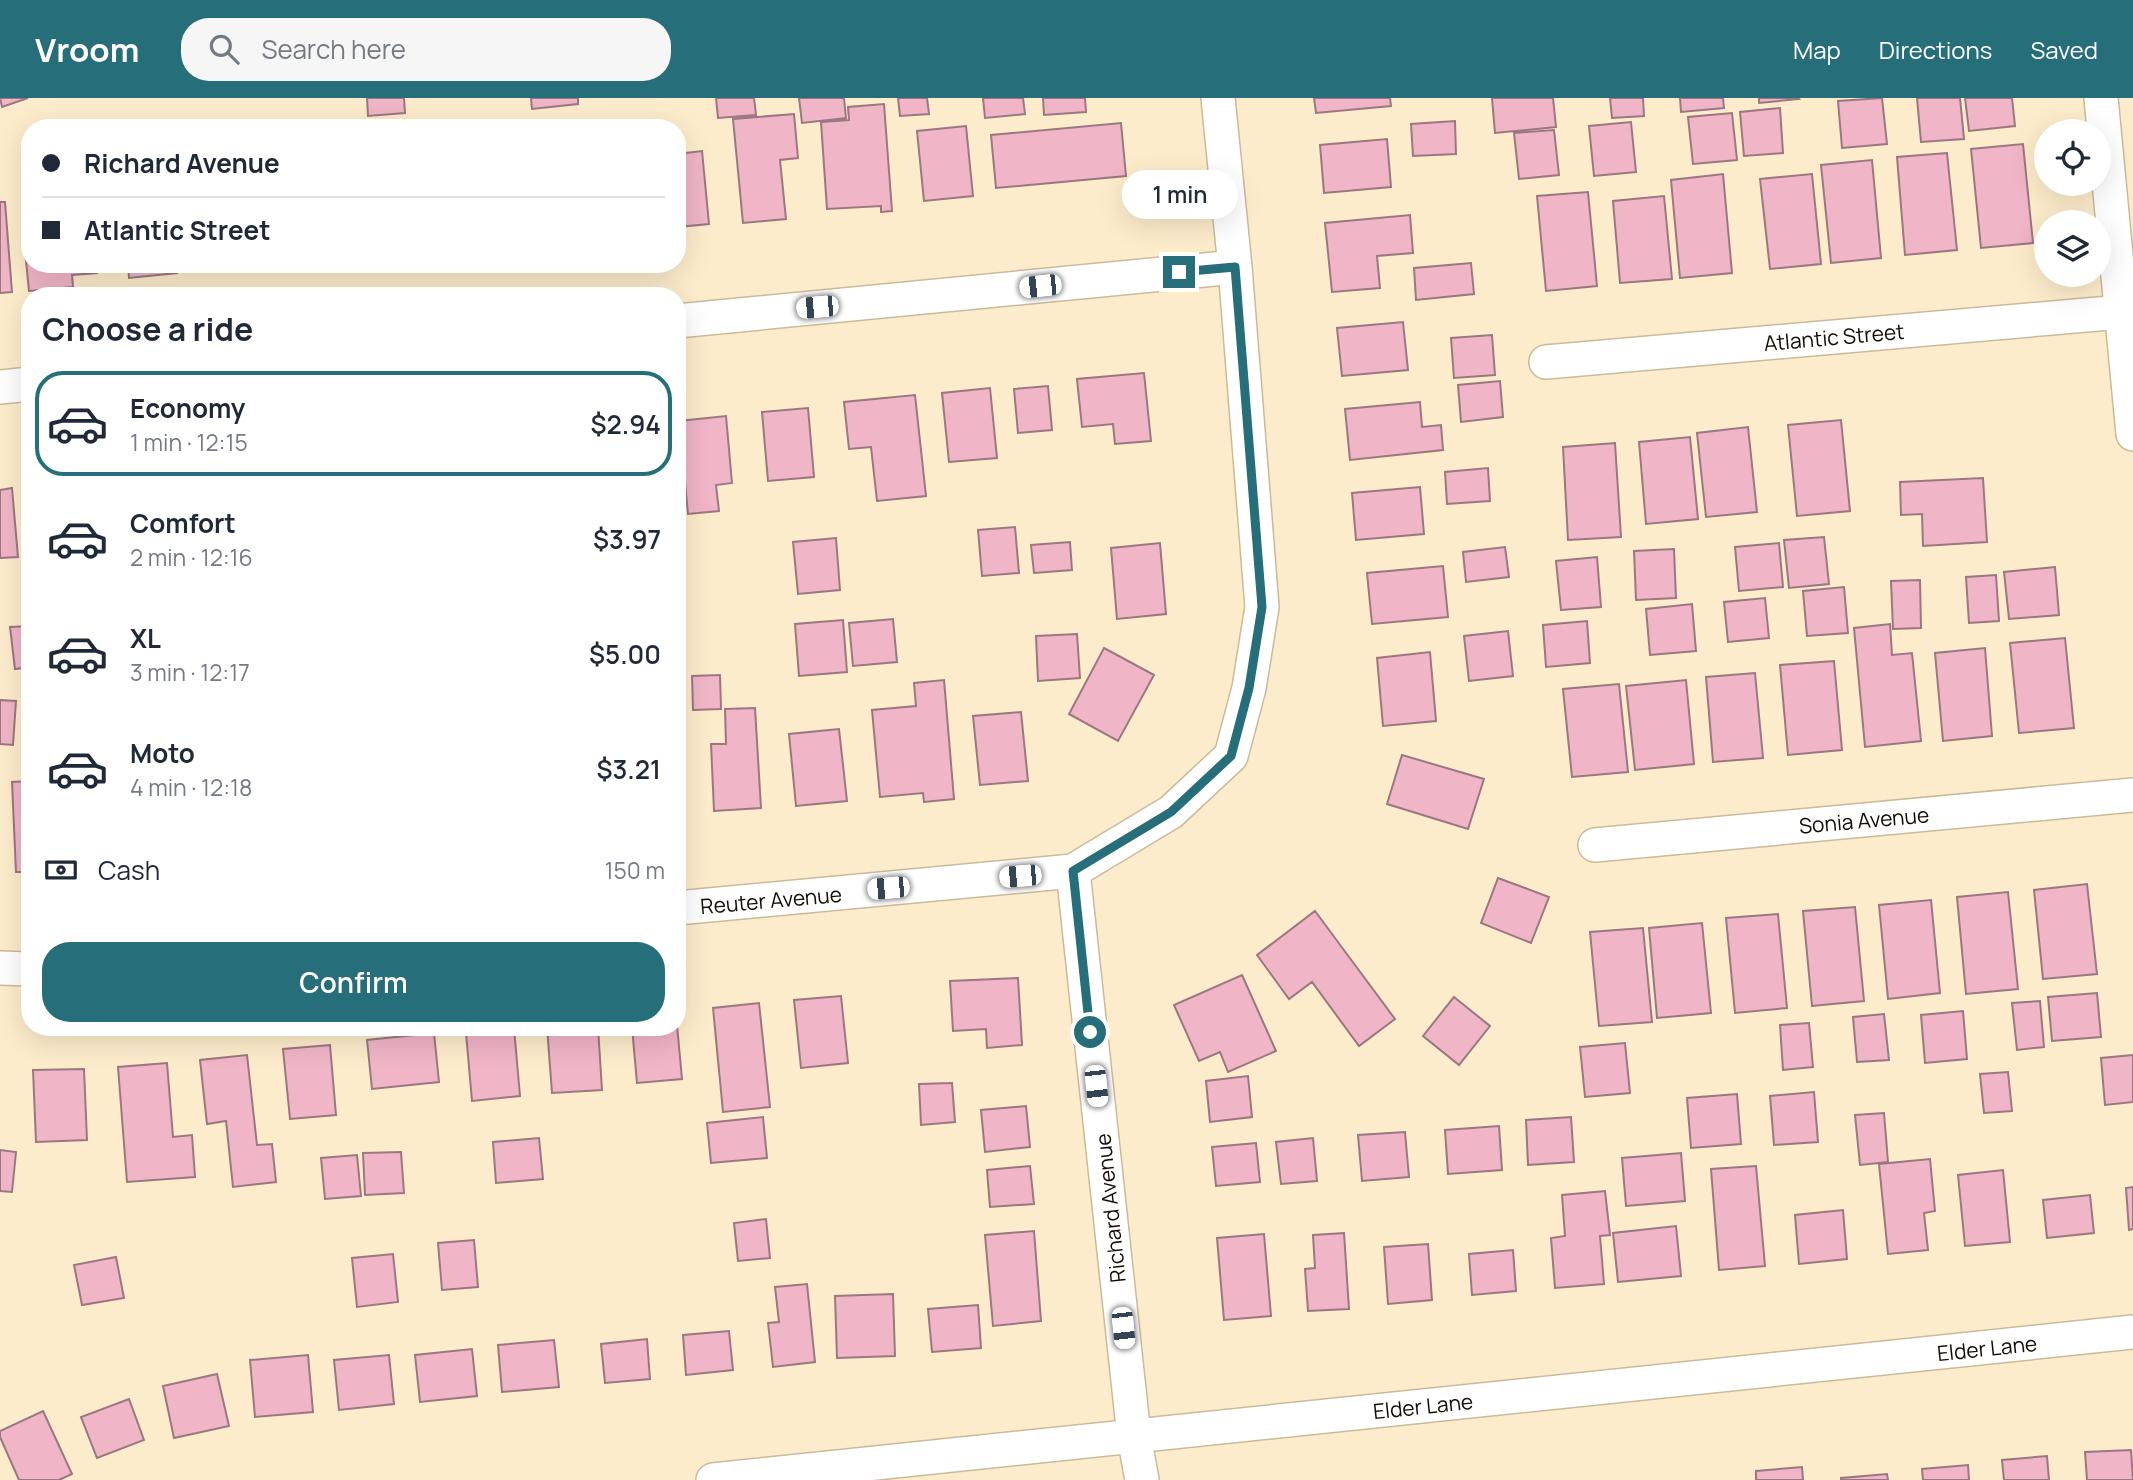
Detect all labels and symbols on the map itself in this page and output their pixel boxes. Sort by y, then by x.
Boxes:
callout: 1 min [1121,170,1237,220]
route end [1163,256,1195,288]
car [1019,273,1062,299]
car [796,295,839,319]
street label: Atlantic Street [1762,317,1906,357]
street label: Sonia Avenue [1798,800,1930,840]
car [999,864,1042,888]
car [867,876,910,900]
street label: Reuter Avenue [699,880,843,920]
route start [1074,1016,1106,1048]
car [1084,1064,1109,1108]
street label: Richard Avenue [1088,1132,1132,1284]
car [1111,1306,1136,1350]
street label: Elder Lane [1936,1329,2038,1367]
street label: Elder Lane [1372,1387,1474,1425]

